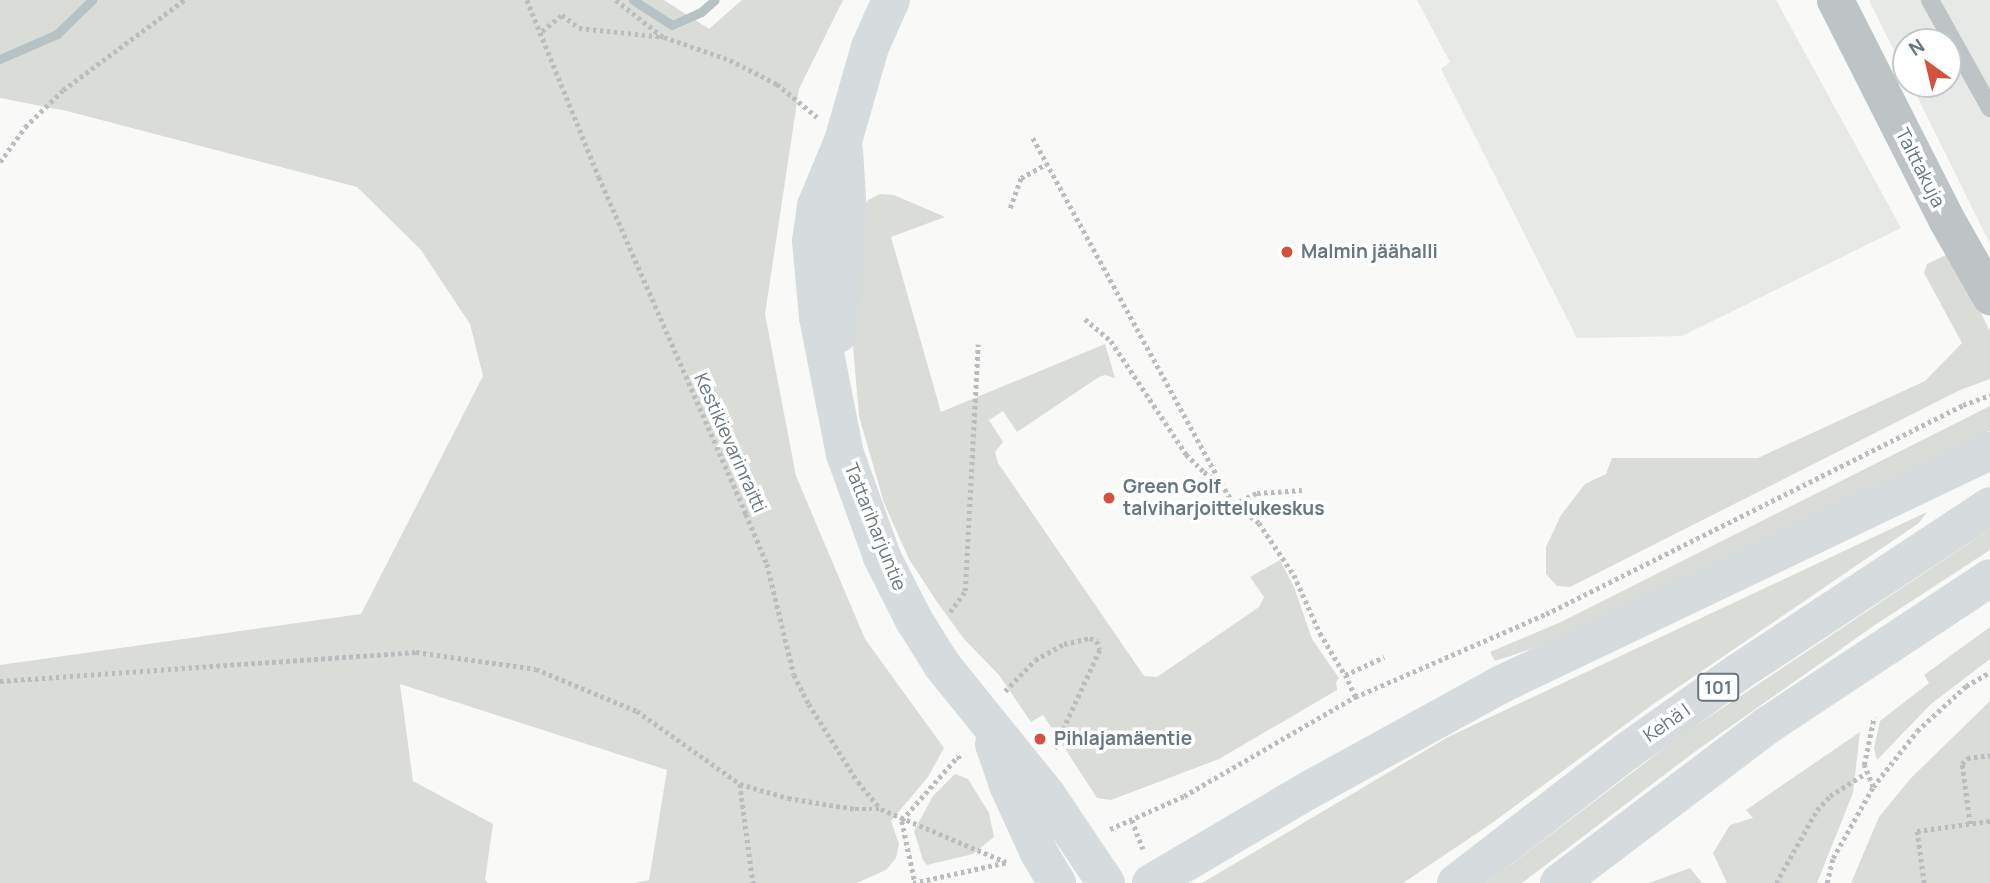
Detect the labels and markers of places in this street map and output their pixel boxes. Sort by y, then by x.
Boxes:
place label: Malmin jäähalli [1301,241,1438,263]
marker: Malmin jäähalli [1279,244,1295,260]
place label: Green Golf talviharjoittelukeskus [1123,476,1324,520]
marker: Green Golf talviharjoittelukeskus [1101,490,1117,506]
place label: Pihlajamäentie [1054,728,1192,750]
marker: Pihlajamäentie [1032,731,1048,747]

